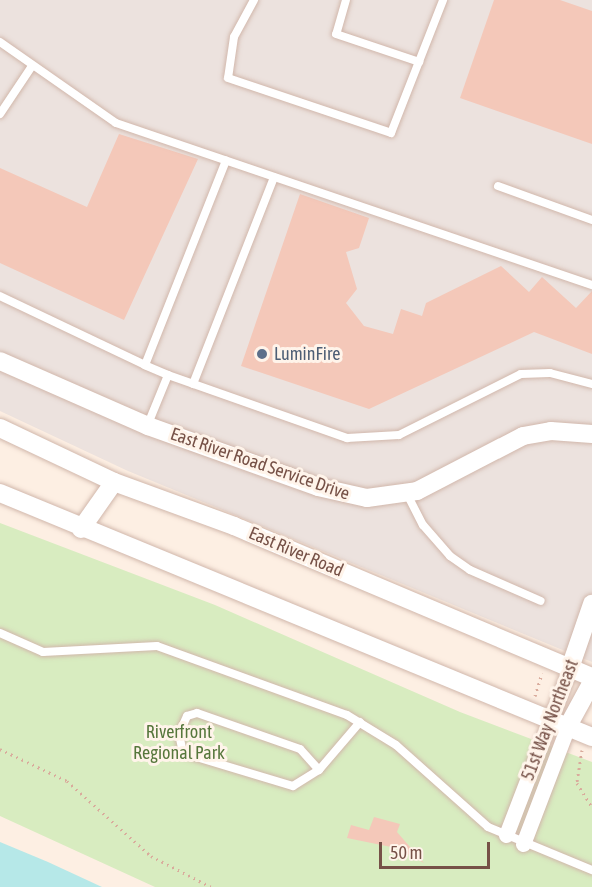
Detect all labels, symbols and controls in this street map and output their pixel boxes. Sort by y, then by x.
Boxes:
place label: LuminFire [274,343,340,365]
marker: LuminFire [255,347,269,361]
street label: East River Road Service Drive [168,423,352,505]
street label: East River Road [245,522,347,582]
street label: 51st Way Northeast [517,656,583,784]
park label: Riverfront Regional Park [133,722,225,764]
scale bar [382,830,493,868]
text: 50 m [390,842,422,863]

